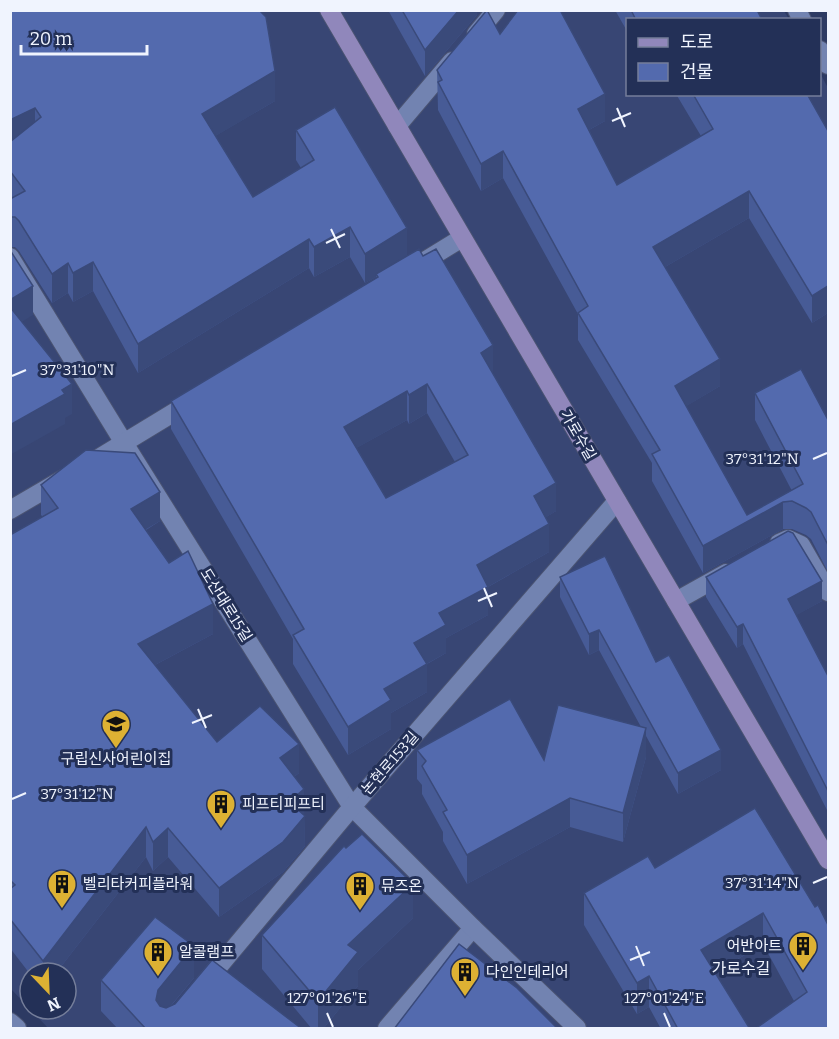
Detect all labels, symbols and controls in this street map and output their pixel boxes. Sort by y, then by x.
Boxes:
scale bar [21,18,147,56]
legend [626,18,821,96]
text: 20 m [30,28,72,50]
text: 도로 [680,31,713,53]
text: 건물 [680,61,713,83]
text: 37°31'10"N [40,361,114,379]
street label: 가로수길 [556,407,600,463]
text: 37°31'12"N [725,450,799,468]
street label: 도산대로15길 [196,565,256,645]
school or university icon: 구립신사어린이집 [100,708,132,750]
street label: 논현로153길 [358,728,422,798]
place label: 구립신사어린이집 [61,750,171,768]
text: 37°31'12"N [40,785,114,803]
building icon: 피프티피프티 [205,788,237,830]
place label: 피프티피프티 [242,795,325,813]
building icon: 벨리타커피플라워 [46,868,78,910]
building icon: 뮤즈온 [344,870,376,912]
text: 37°31'14"N [725,874,799,892]
place label: 벨리타커피플라워 [83,875,193,893]
place label: 뮤즈온 [381,877,422,895]
building icon: 어반아트 [787,930,819,972]
building icon: 알콜램프 [142,936,174,978]
place label: 어반아트 [727,937,782,955]
place label: 알콜램프 [179,943,234,961]
building icon: 다인인테리어 [449,956,481,998]
district label: 가로수길 [712,959,770,978]
north arrow [18,961,78,1021]
place label: 다인인테리어 [486,963,569,981]
text: 127°01'26"E [287,989,367,1007]
text: 127°01'24"E [624,989,704,1007]
text: N [44,993,63,1016]

